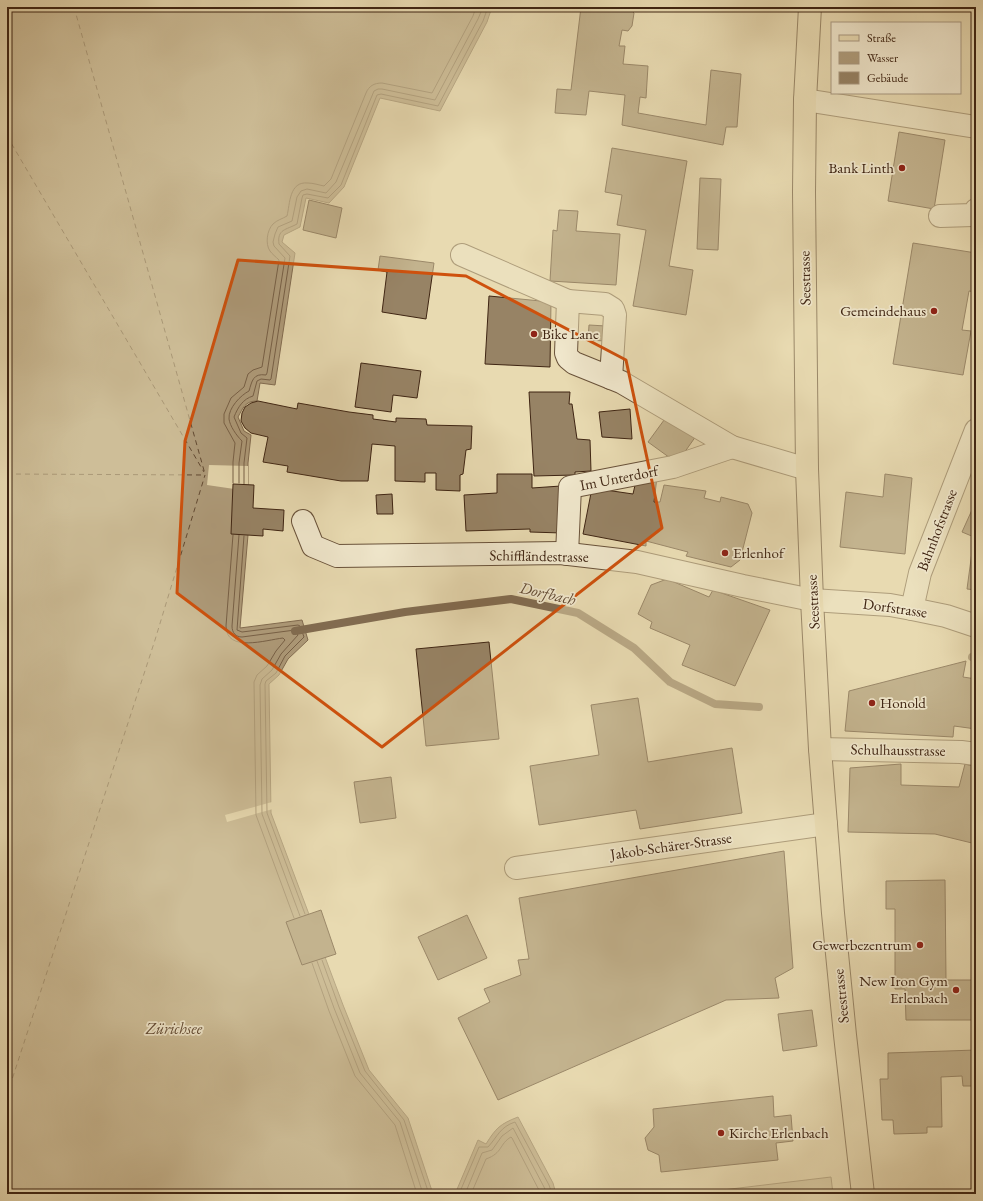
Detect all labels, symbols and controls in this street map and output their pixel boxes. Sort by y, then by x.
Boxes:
legend [831,22,961,94]
text: Straße [867,30,896,46]
text: Wasser [867,50,898,66]
text: Gebäude [867,70,909,86]
place label: Bank Linth [828,158,894,177]
marker: Bank Linth [897,163,907,173]
street label: Seestrasse [795,250,814,305]
place label: Gemeindehaus [840,301,926,320]
marker: Gemeindehaus [929,306,939,316]
place label: Bike Lane [542,324,599,343]
marker: Bike Lane [529,329,539,339]
street label: Im Unterdorf [578,460,662,494]
street label: Bahnhofstrasse [912,486,961,574]
place label: Erlenhof [733,543,786,562]
street label: Schiffländestrasse [489,545,589,566]
marker: Erlenhof [720,548,730,558]
street label: Seestrasse [802,574,823,630]
water label: Dorfbach [517,577,578,610]
street label: Dorfstrasse [862,594,929,621]
place label: Honold [880,693,926,712]
marker: Honold [867,698,877,708]
street label: Schulhausstrasse [850,739,946,760]
street label: Jakob-Schärer-Strasse [607,828,733,864]
place label: Gewerbezentrum [812,935,912,954]
marker: Gewerbezentrum [915,940,925,950]
street label: Seestrasse [828,968,853,1024]
place label: New Iron Gym Erlenbach [859,971,948,1007]
marker: New Iron Gym Erlenbach [951,985,961,995]
water label: Zürichsee [145,1018,203,1039]
place label: Kirche Erlenbach [729,1123,829,1142]
marker: Kirche Erlenbach [716,1128,726,1138]

